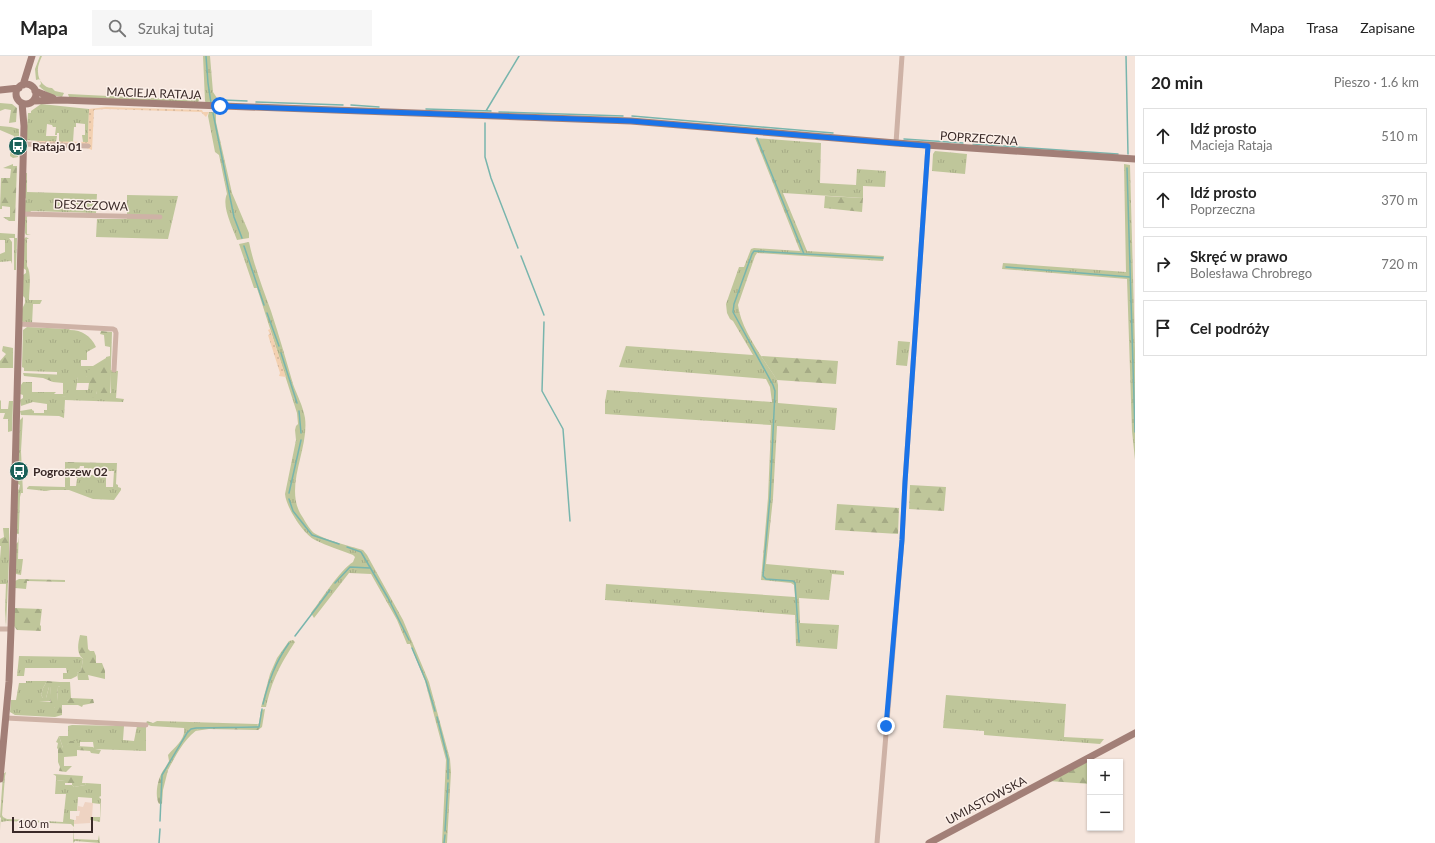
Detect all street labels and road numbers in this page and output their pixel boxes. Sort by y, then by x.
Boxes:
street label: MACIEJA RATAJA [106,84,203,102]
street label: POPRZECZNA [940,128,1019,148]
street label: DESZCZOWA [54,196,129,214]
street label: UMIASTOWSKA [943,772,1030,828]

